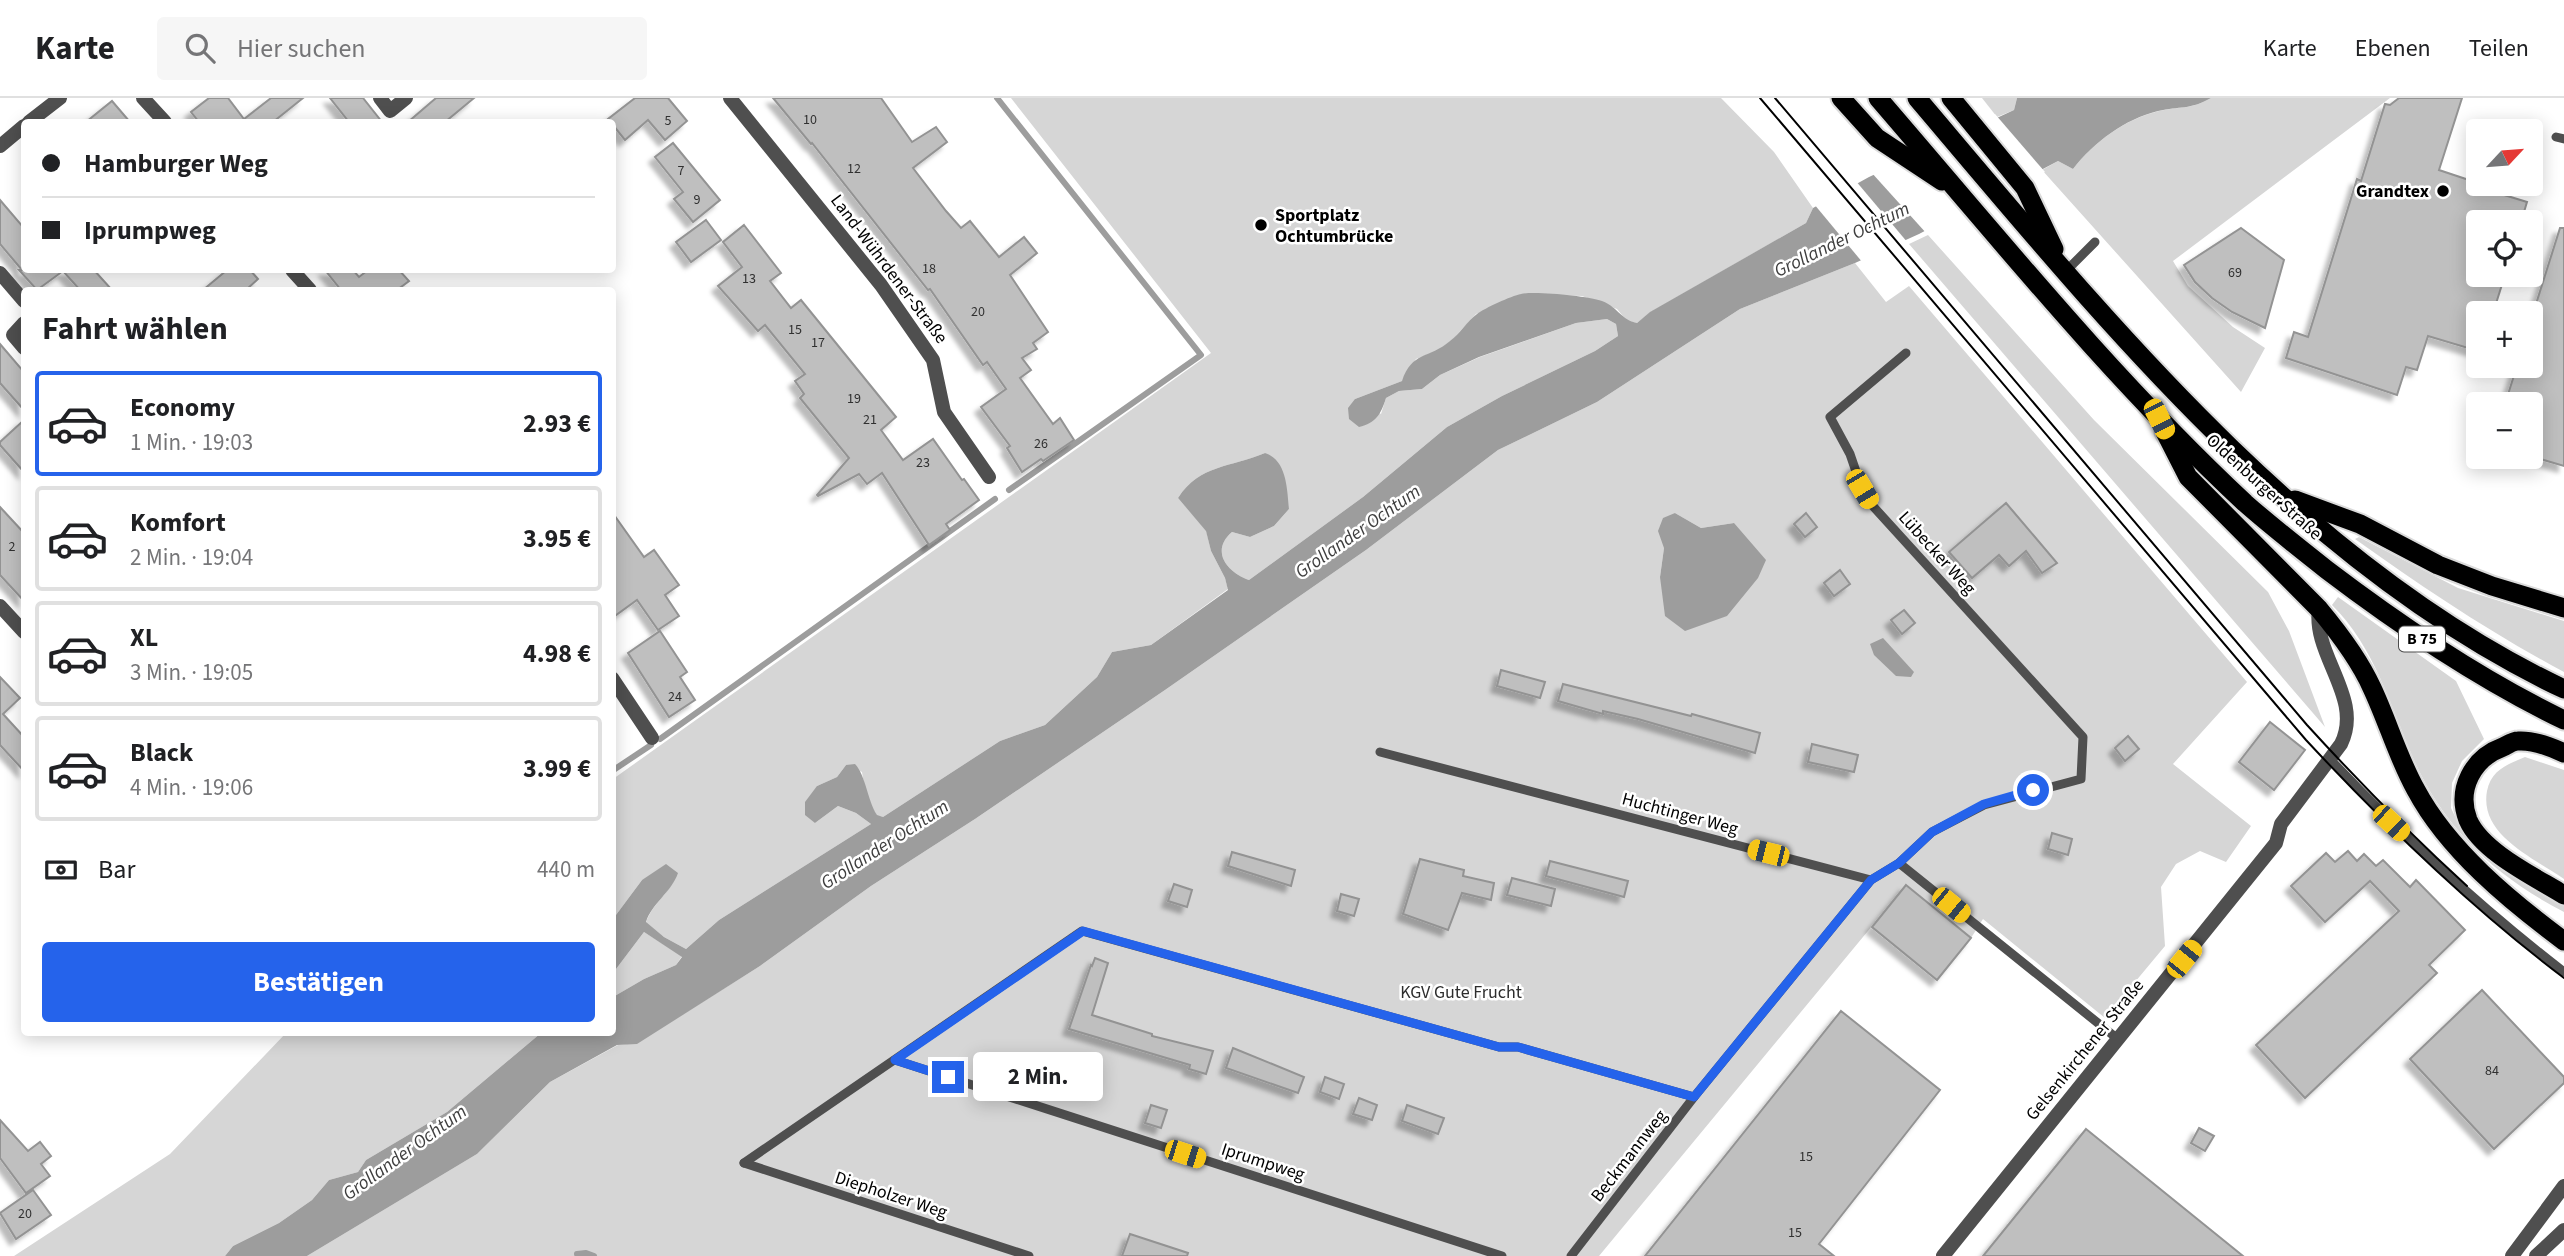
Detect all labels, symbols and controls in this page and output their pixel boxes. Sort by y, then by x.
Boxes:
search box [157,17,647,80]
text: Karte [35,25,115,72]
icon: search [181,29,219,67]
text: Hier suchen [237,30,366,67]
text: Karte [2263,31,2317,66]
text: Ebenen [2355,31,2431,66]
text: Teilen [2469,31,2529,66]
house number: 10 [803,110,817,130]
house number: 5 [665,111,672,131]
north arrow [2466,119,2543,196]
map controls [2466,119,2543,469]
text: Hamburger Weg [84,145,268,182]
house number: 12 [847,159,861,179]
house number: 7 [678,161,685,181]
place label: Grandtex [2356,179,2429,204]
marker: Grandtex [2435,183,2451,199]
street label: Land-Wührdener-Straße [825,189,954,349]
house number: 9 [694,190,701,210]
water label: Grollander Ochtum [1770,195,1914,285]
place label: Sportplatz Ochtumbrücke [1275,203,1393,249]
button: locate [2466,210,2543,287]
text: Iprumpweg [84,212,216,249]
marker: Sportplatz Ochtumbrücke [1253,217,1269,233]
house number: 18 [922,259,936,279]
house number: 69 [2228,263,2242,283]
house number: 13 [742,269,756,289]
button: + [2466,301,2543,378]
house number: 20 [971,302,985,322]
text: Fahrt wählen [42,306,228,352]
house number: 15 [788,320,802,340]
house number: 17 [811,333,825,353]
text: Economy [130,389,235,426]
house number: 19 [847,389,861,409]
icon: car [46,392,109,455]
button: − [2466,392,2543,469]
car [2141,396,2178,442]
text: 2.93 € [523,405,591,442]
house number: 21 [863,410,877,430]
text: 1 Min. · 19:03 [130,426,253,459]
street label: Oldenburger Straße [2201,428,2327,546]
house number: 26 [1034,434,1048,454]
house number: 23 [916,453,930,473]
car [1843,466,1882,512]
water label: Grollander Ochtum [1290,479,1426,585]
text: Komfort [130,504,226,541]
street label: Lübecker Weg [1893,506,1981,600]
icon: car [46,507,109,570]
text: 3.95 € [523,520,591,557]
house number: 2 [9,537,16,557]
text: 2 Min. · 19:04 [130,541,253,574]
text: XL [130,619,158,656]
icon: car [46,622,109,685]
road number: B 75 [2399,626,2445,652]
text: 4.98 € [523,635,591,672]
text: 3 Min. · 19:05 [130,656,253,689]
house number: 24 [668,687,682,707]
text: Black [130,734,193,771]
icon: car [46,737,109,800]
text: 3.99 € [523,750,591,787]
text: 4 Min. · 19:06 [130,771,253,804]
route start [2017,774,2049,806]
street label: Huchtinger Weg [1619,786,1741,842]
water label: Grollander Ochtum [816,793,954,897]
car [2369,801,2414,845]
car [1746,838,1791,868]
icon: cash [42,851,80,889]
text: Bar [98,851,135,888]
text: 440 m [537,853,595,886]
car [1929,884,1974,926]
car [2163,936,2206,982]
button: Bestätigen [42,942,595,1022]
street label: Gelsenkirchener Straße [2020,974,2150,1126]
park label: KGV Gute Frucht [1400,980,1522,1005]
callout: 2 Min. [972,1052,1102,1102]
text: 2 Min. [1008,1060,1068,1093]
route end [932,1061,964,1093]
house number: 84 [2485,1061,2499,1081]
water label: Grollander Ochtum [337,1099,473,1207]
street label: Beckmannweg [1585,1105,1673,1207]
street label: Iprumpweg [1218,1137,1308,1187]
car [1162,1138,1209,1170]
house number: 15 [1799,1147,1813,1167]
street label: Diepholzer Weg [832,1165,950,1225]
house number: 20 [18,1204,32,1224]
house number: 15 [1788,1223,1802,1243]

